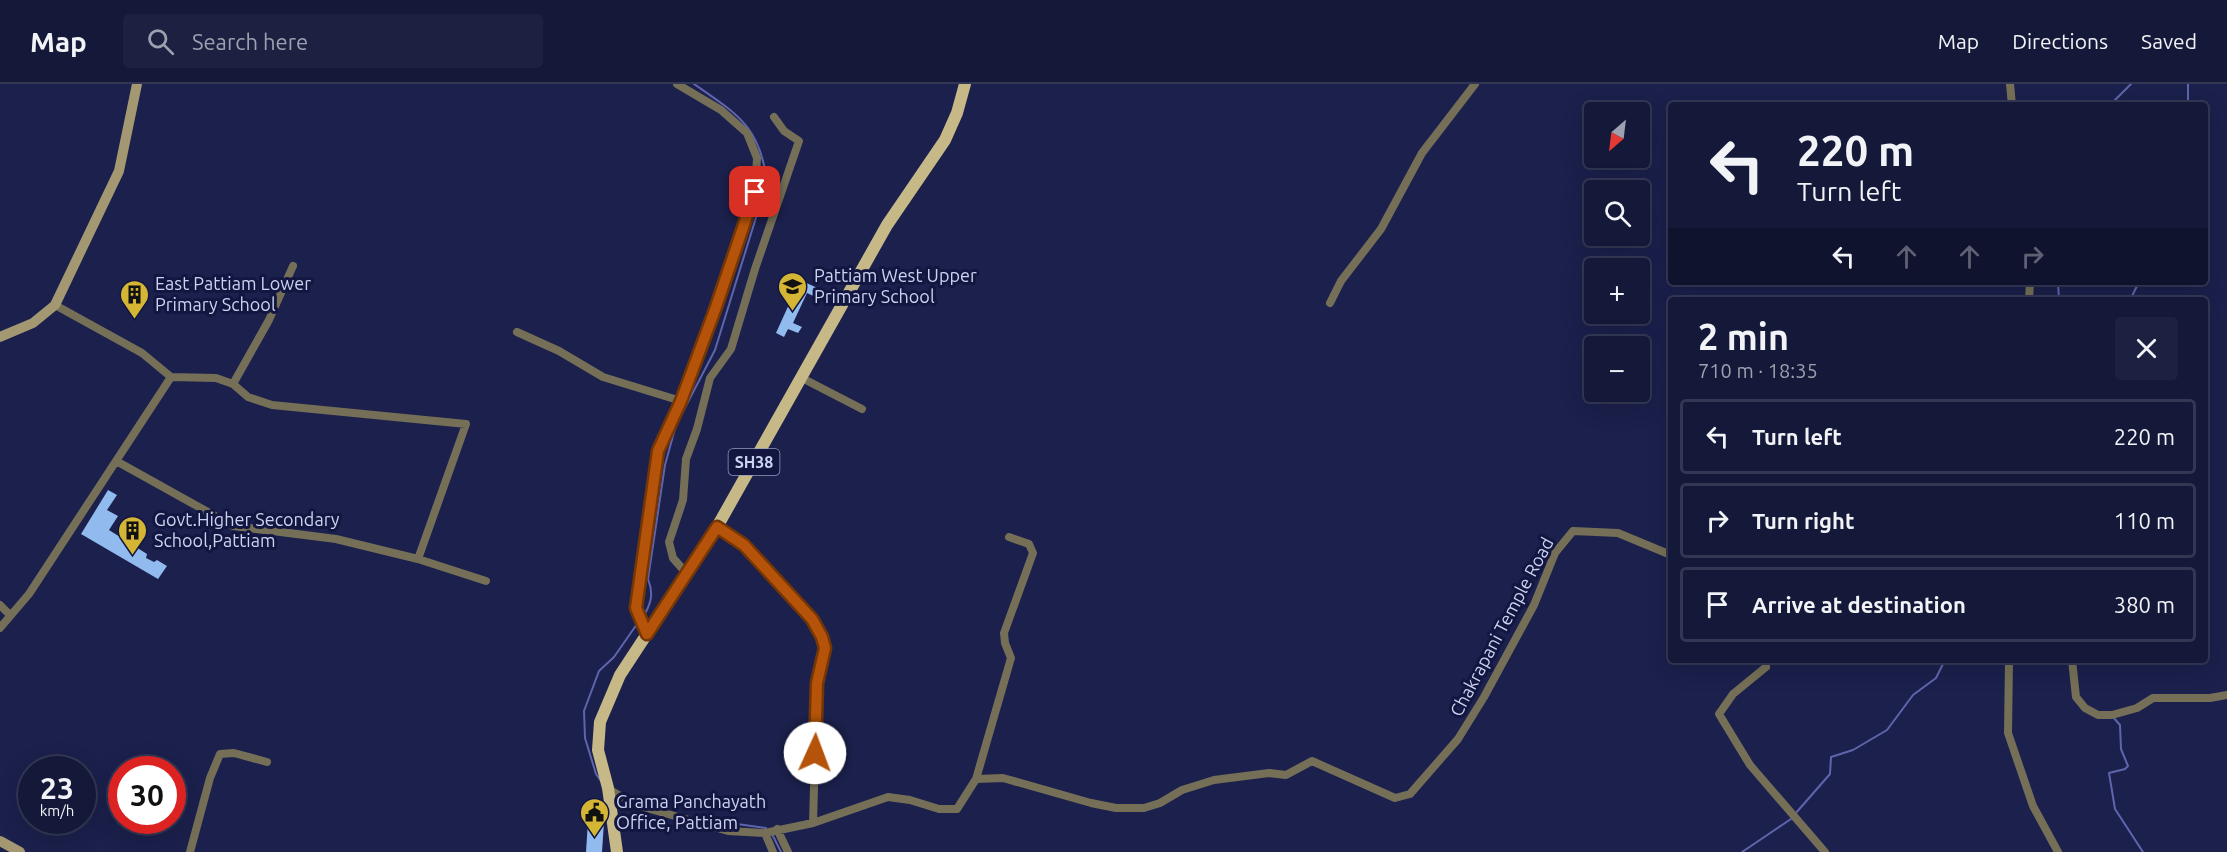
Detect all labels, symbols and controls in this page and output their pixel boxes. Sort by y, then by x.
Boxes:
search box [123,14,543,68]
icon: search [144,25,177,58]
text: Map [30,26,87,57]
text: Search here [192,29,308,54]
text: Map [1938,29,1979,53]
text: Directions [2012,29,2108,53]
text: Saved [2141,29,2197,53]
north arrow [1584,102,1650,168]
map controls [1584,102,1650,402]
icon: left [1698,126,1776,204]
text: 220 m [1797,127,1914,174]
pin [729,166,780,217]
icon: arrive [738,175,771,208]
text: Turn left [1797,176,1901,206]
button: search [1584,180,1650,246]
icon: left [1827,240,1860,273]
icon: ahead [1890,240,1923,273]
icon: ahead [1953,240,1986,273]
icon: right [2016,240,2049,273]
button: + [1584,258,1650,324]
place label: Pattiam West Upper Primary School [814,265,977,306]
school or university icon: Pattiam West Upper Primary School [777,270,809,312]
place label: East Pattiam Lower Primary School [155,273,311,314]
building icon: East Pattiam Lower Primary School [118,278,150,320]
text: 2 min [1698,316,1789,357]
button: close [2115,317,2178,380]
button: − [1584,336,1650,402]
text: 710 m · 18:35 [1698,359,1818,382]
icon: left [1701,420,1734,453]
text: Turn left [1752,424,1842,449]
text: 220 m [2114,424,2175,449]
road number: SH38 [728,449,780,475]
icon: right [1701,504,1734,537]
text: Turn right [1752,508,1854,533]
text: 110 m [2114,508,2175,533]
place label: Govt.Higher Secondary School,Pattiam [154,509,340,550]
building icon: Govt.Higher Secondary School,Pattiam [117,514,149,556]
street label: Chakrapani Temple Road [1445,534,1557,719]
icon: arrive [1701,588,1734,621]
text: Arrive at destination [1752,592,1966,617]
text: 380 m [2114,592,2175,617]
position arrow [783,721,847,785]
speed limit sign: 30 [108,756,186,834]
text: 23 [40,771,74,805]
place label: Grama Panchayath Office, Pattiam [616,791,766,832]
public building icon: Grama Panchayath Office, Pattiam [579,796,611,838]
text: km/h [40,802,74,819]

